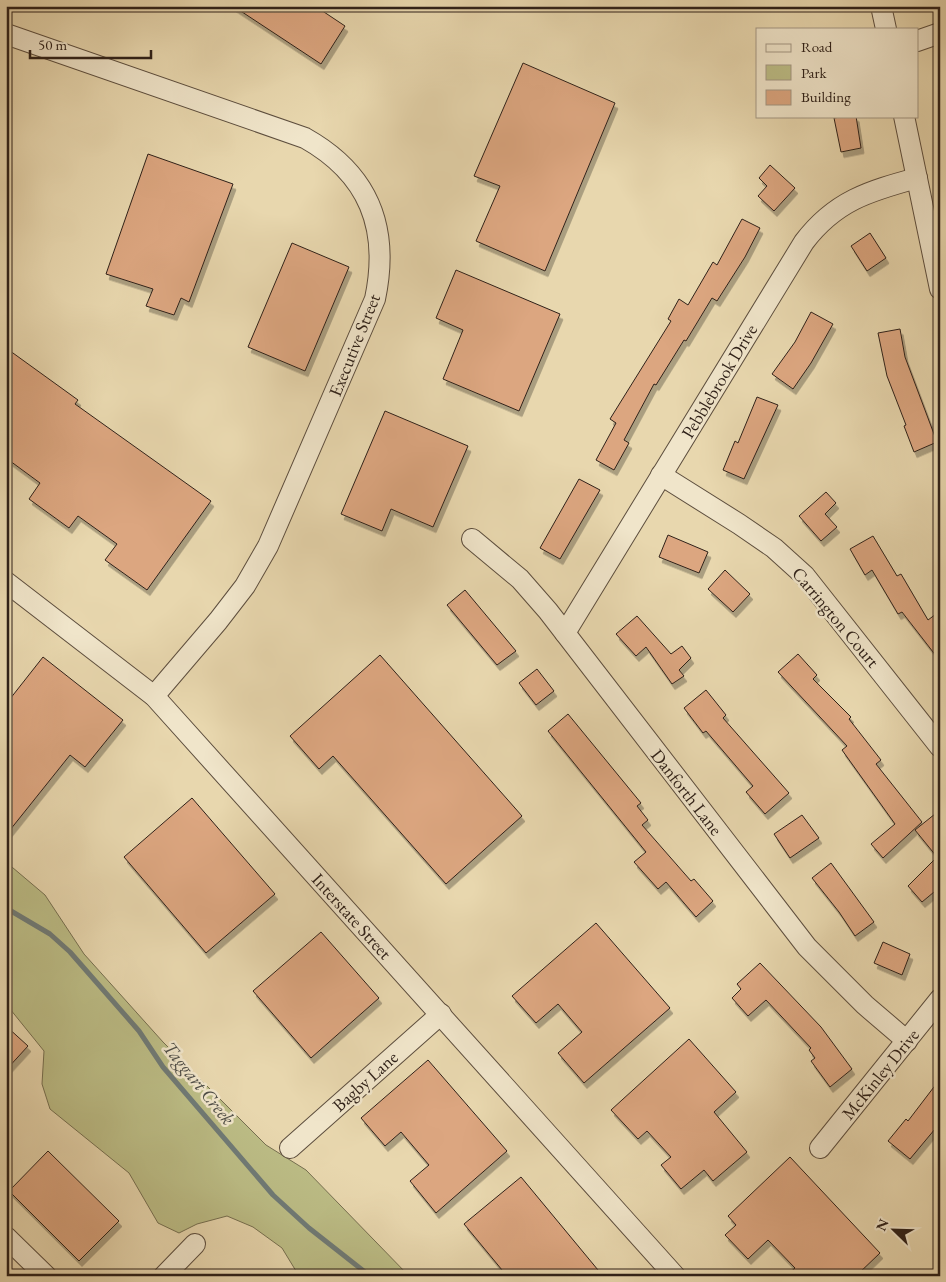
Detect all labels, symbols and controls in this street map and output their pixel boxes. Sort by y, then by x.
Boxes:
scale bar [30,28,151,60]
legend [756,28,918,118]
text: 50 m [38,35,67,54]
text: Road [801,37,833,56]
text: Park [801,63,828,82]
text: Building [801,87,851,106]
street label: Executive Street [323,290,385,400]
street label: Pebblebrook Drive [676,320,762,442]
street label: Carrington Court [787,562,885,672]
street label: Danforth Lane [646,744,728,840]
street label: Interstate Street [307,868,397,964]
street label: McKinley Drive [836,1024,924,1124]
water label: Taggart Creek [158,1036,241,1130]
street label: Bagby Lane [328,1046,402,1116]
north arrow [868,1204,918,1254]
text: N [872,1216,893,1234]

